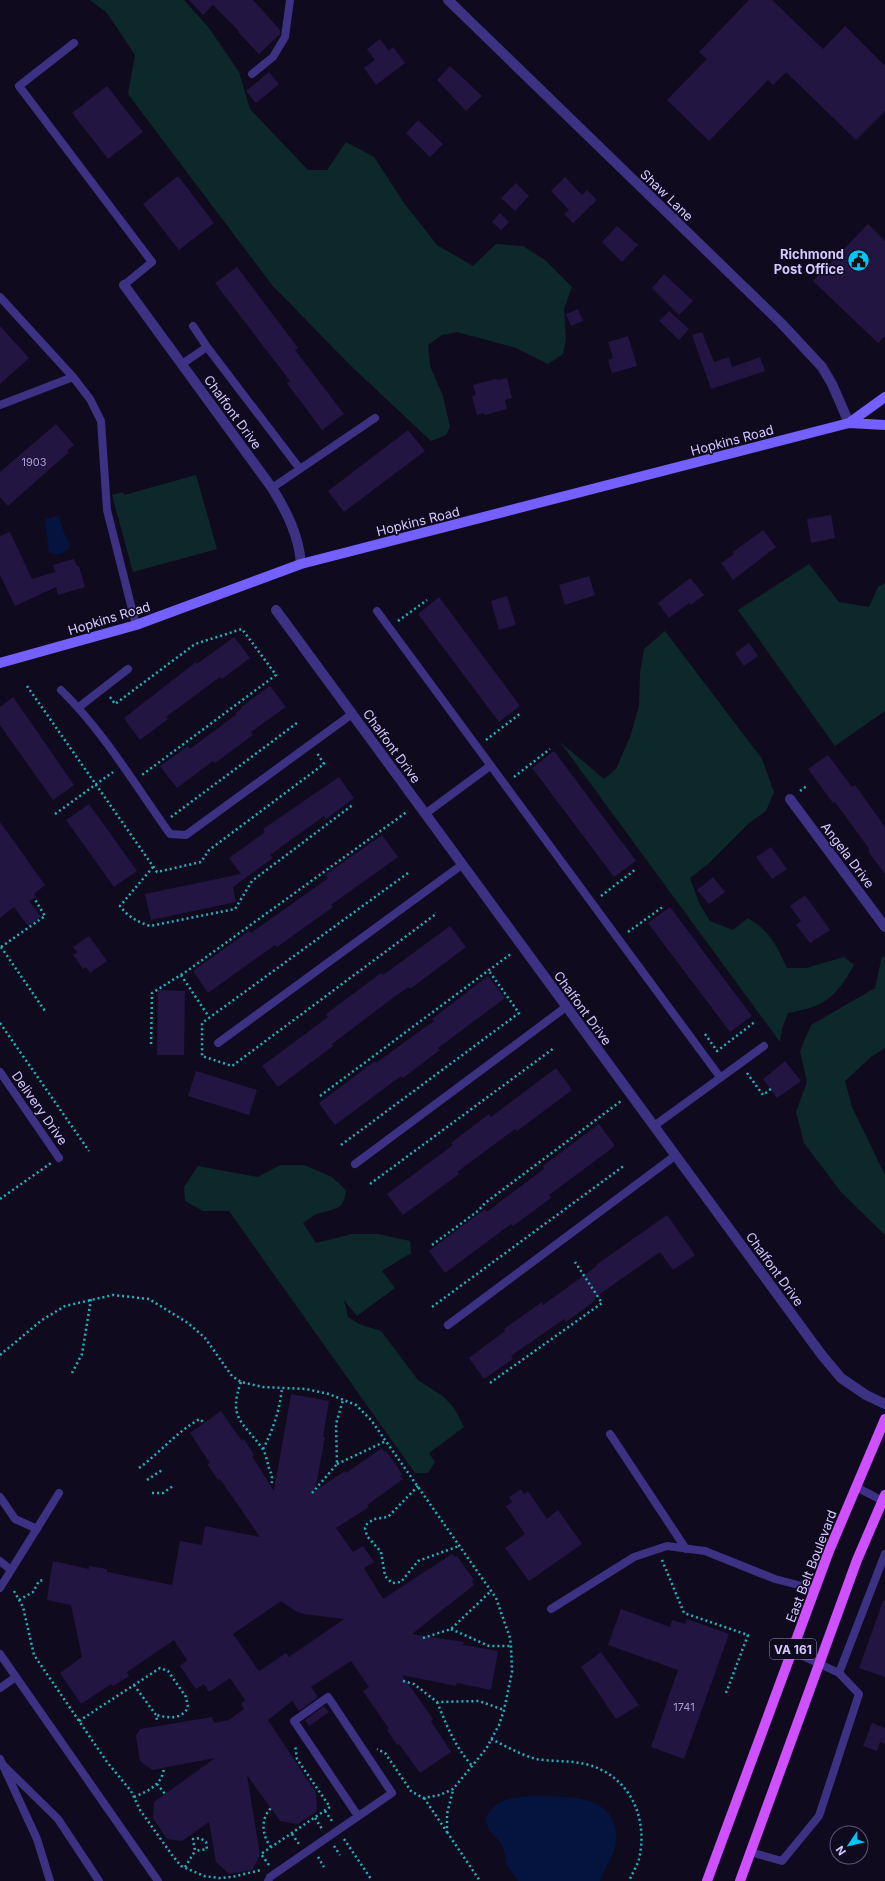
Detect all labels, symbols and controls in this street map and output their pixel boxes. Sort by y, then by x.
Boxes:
street label: Shaw Lane [637,166,697,224]
place label: Richmond Post Office [774,246,844,277]
public building icon: Richmond Post Office [846,248,872,274]
street label: Chalfont Drive [201,372,265,452]
street label: Hopkins Road [689,421,775,459]
house number: 1903 [21,455,47,469]
street label: Hopkins Road [375,503,461,539]
street label: Hopkins Road [66,598,152,638]
street label: Chalfont Drive [360,706,424,786]
street label: Angela Drive [818,819,878,891]
street label: Chalfont Drive [551,968,615,1048]
street label: Delivery Drive [9,1068,71,1148]
street label: Chalfont Drive [743,1229,807,1309]
street label: East Belt Boulevard [782,1508,840,1624]
road number: VA 161 [770,1639,816,1659]
house number: 1741 [673,1700,695,1714]
north arrow [829,1825,869,1865]
text: N [833,1843,849,1858]

